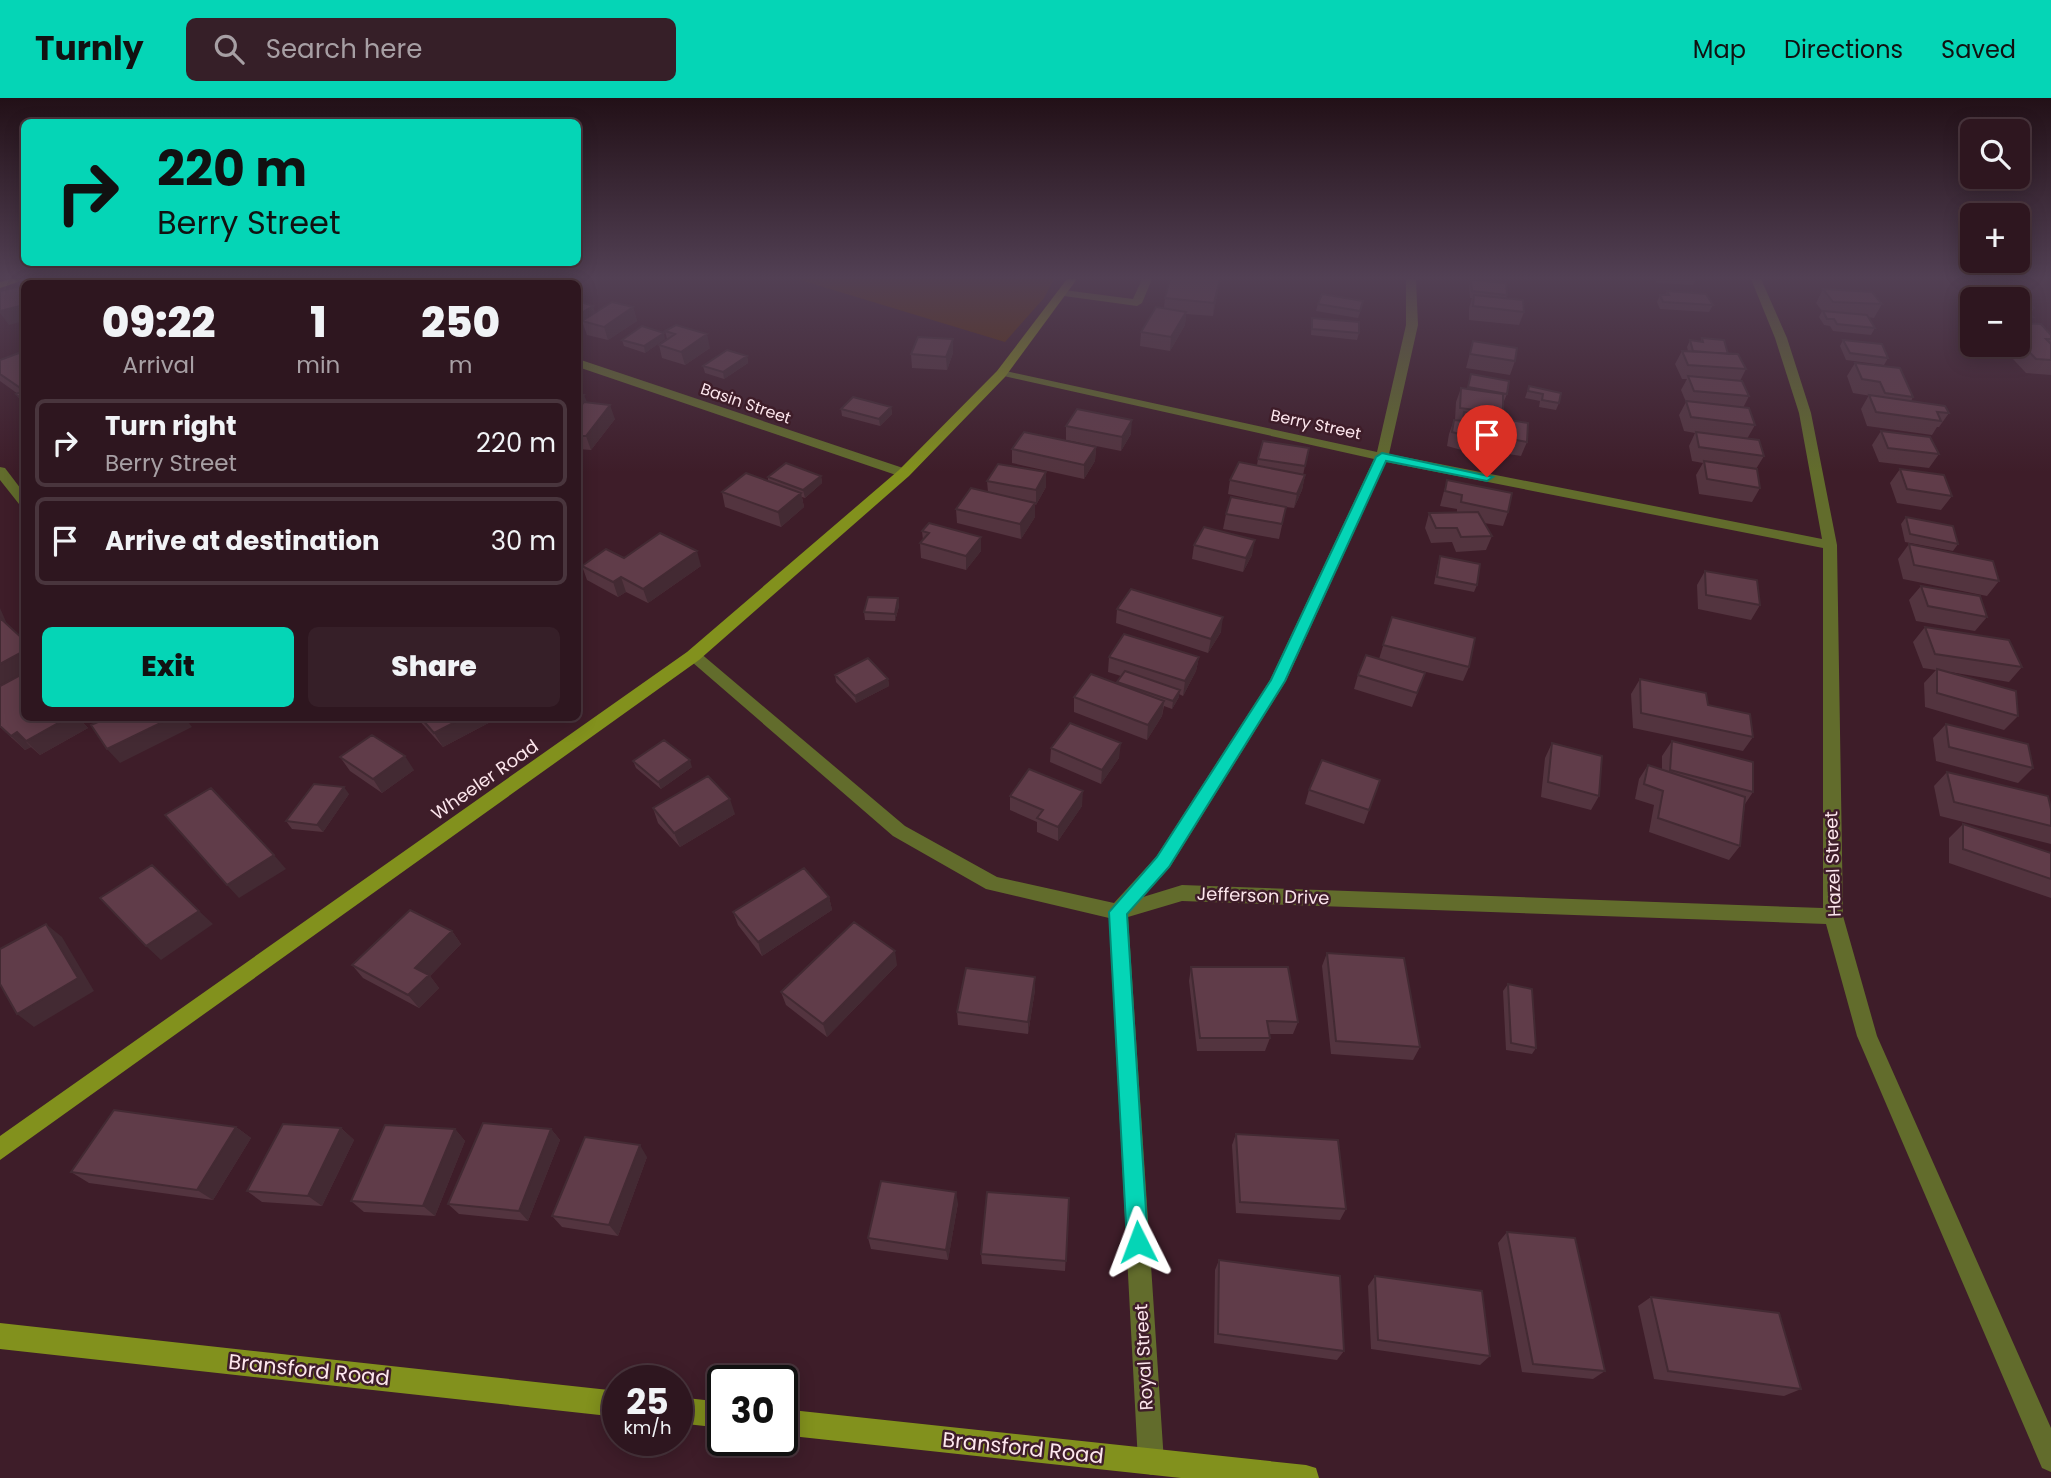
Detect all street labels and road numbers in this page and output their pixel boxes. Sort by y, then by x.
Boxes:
street label: Basin Street [698,377,794,430]
street label: Berry Street [1269,404,1363,445]
street label: Wheeler Road [426,733,543,826]
street label: Hazel Street [1818,811,1847,917]
street label: Jefferson Drive [1196,881,1330,910]
street label: Royal Street [1128,1303,1159,1411]
street label: Bransford Road [227,1347,391,1392]
street label: Bransford Road [941,1425,1105,1470]

